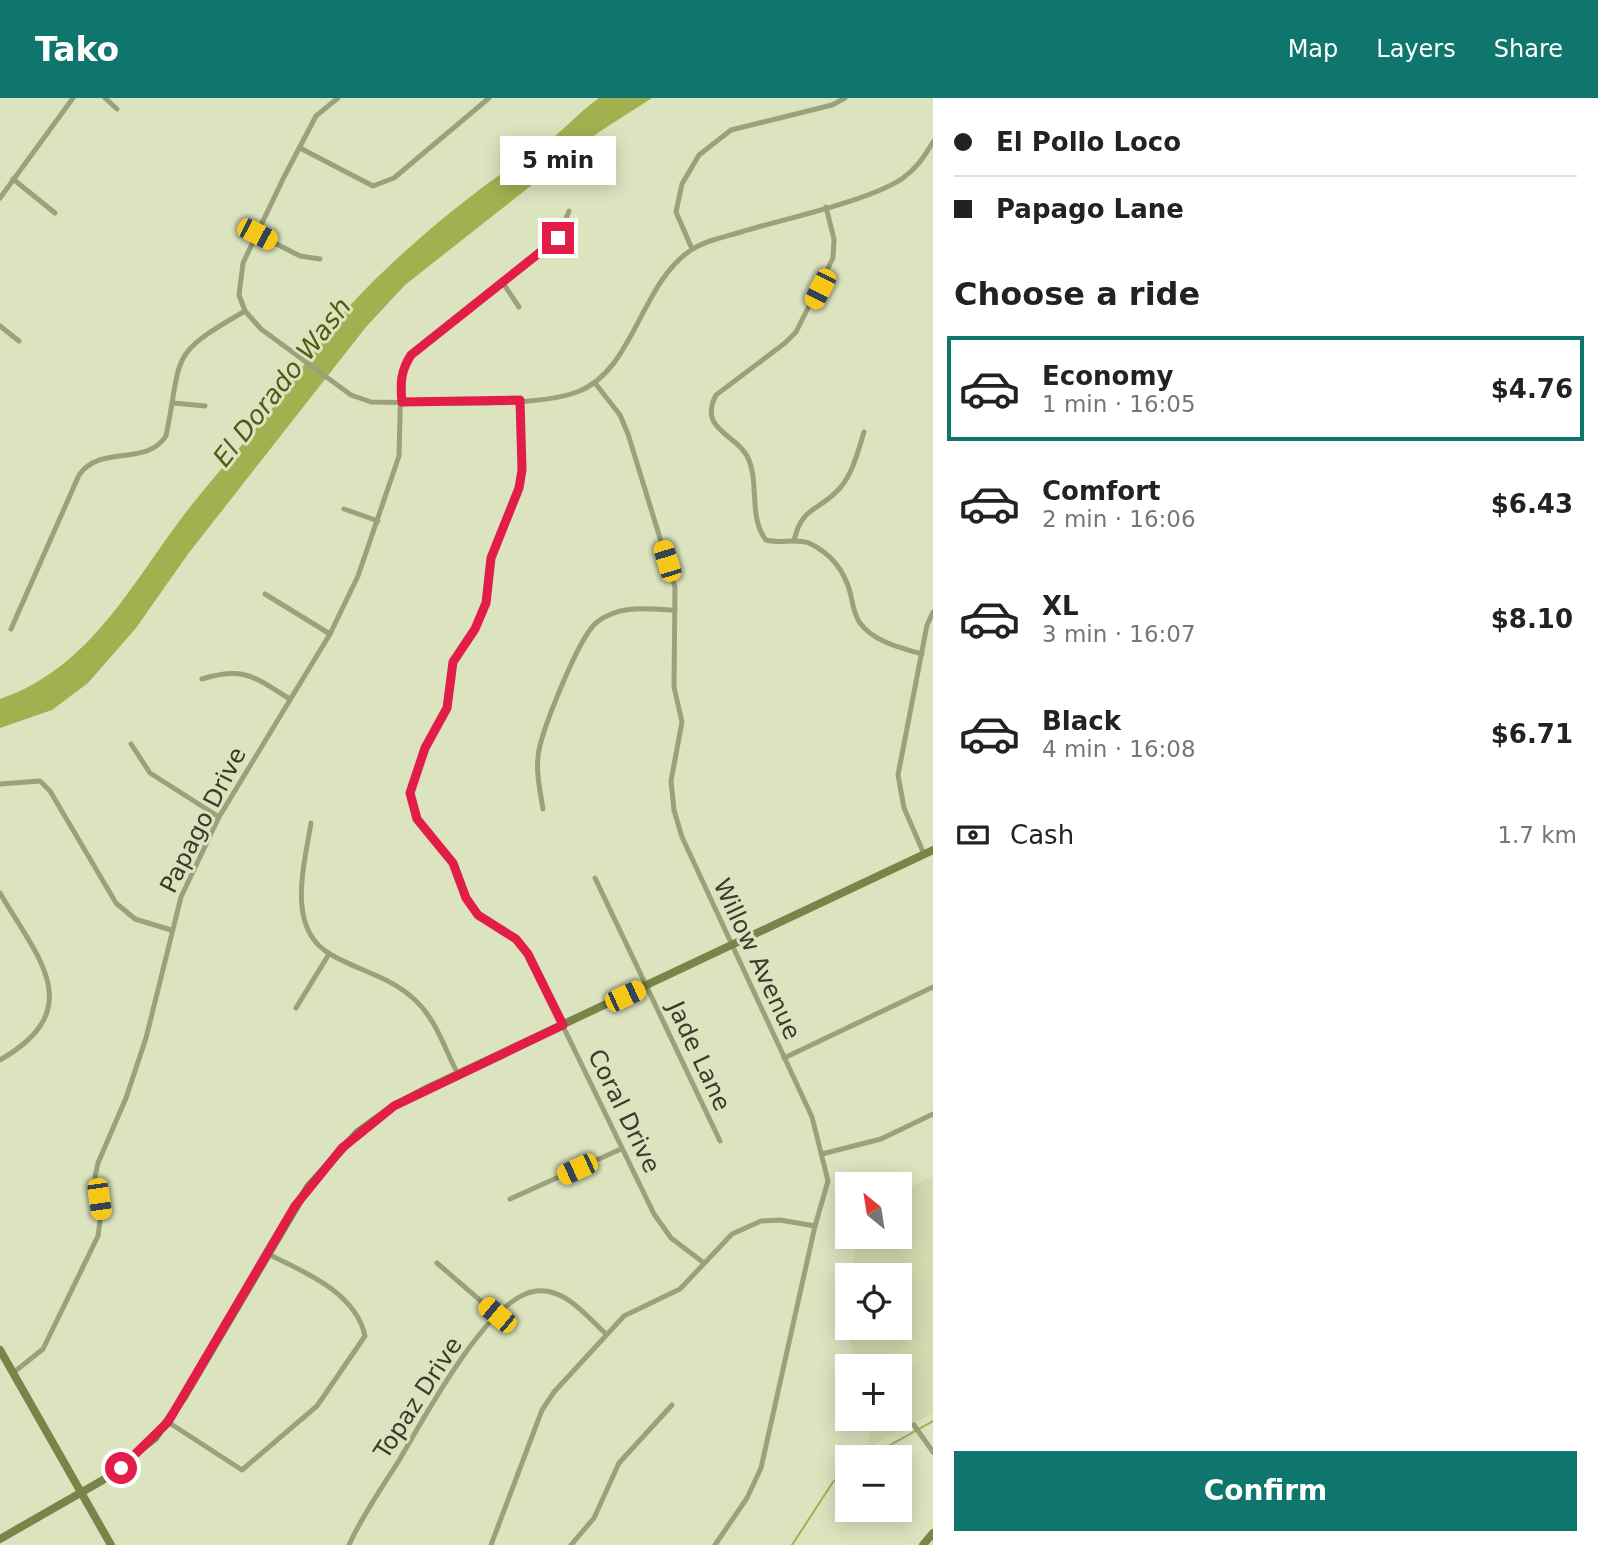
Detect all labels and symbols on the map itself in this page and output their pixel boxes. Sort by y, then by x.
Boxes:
callout: 5 min [500,136,616,186]
car [234,215,281,253]
route end [542,222,574,254]
car [802,266,839,312]
water label: El Dorado Wash [207,292,357,472]
car [651,538,684,584]
street label: Papago Drive [154,743,252,897]
street label: Willow Avenue [707,874,807,1044]
car [602,978,649,1014]
street label: Jade Lane [661,995,737,1115]
street label: Coral Drive [582,1045,666,1177]
car [554,1151,601,1187]
north arrow [835,1172,912,1250]
car [86,1177,113,1221]
car [475,1293,520,1337]
street label: Topaz Drive [368,1332,468,1465]
route start [105,1452,137,1484]

